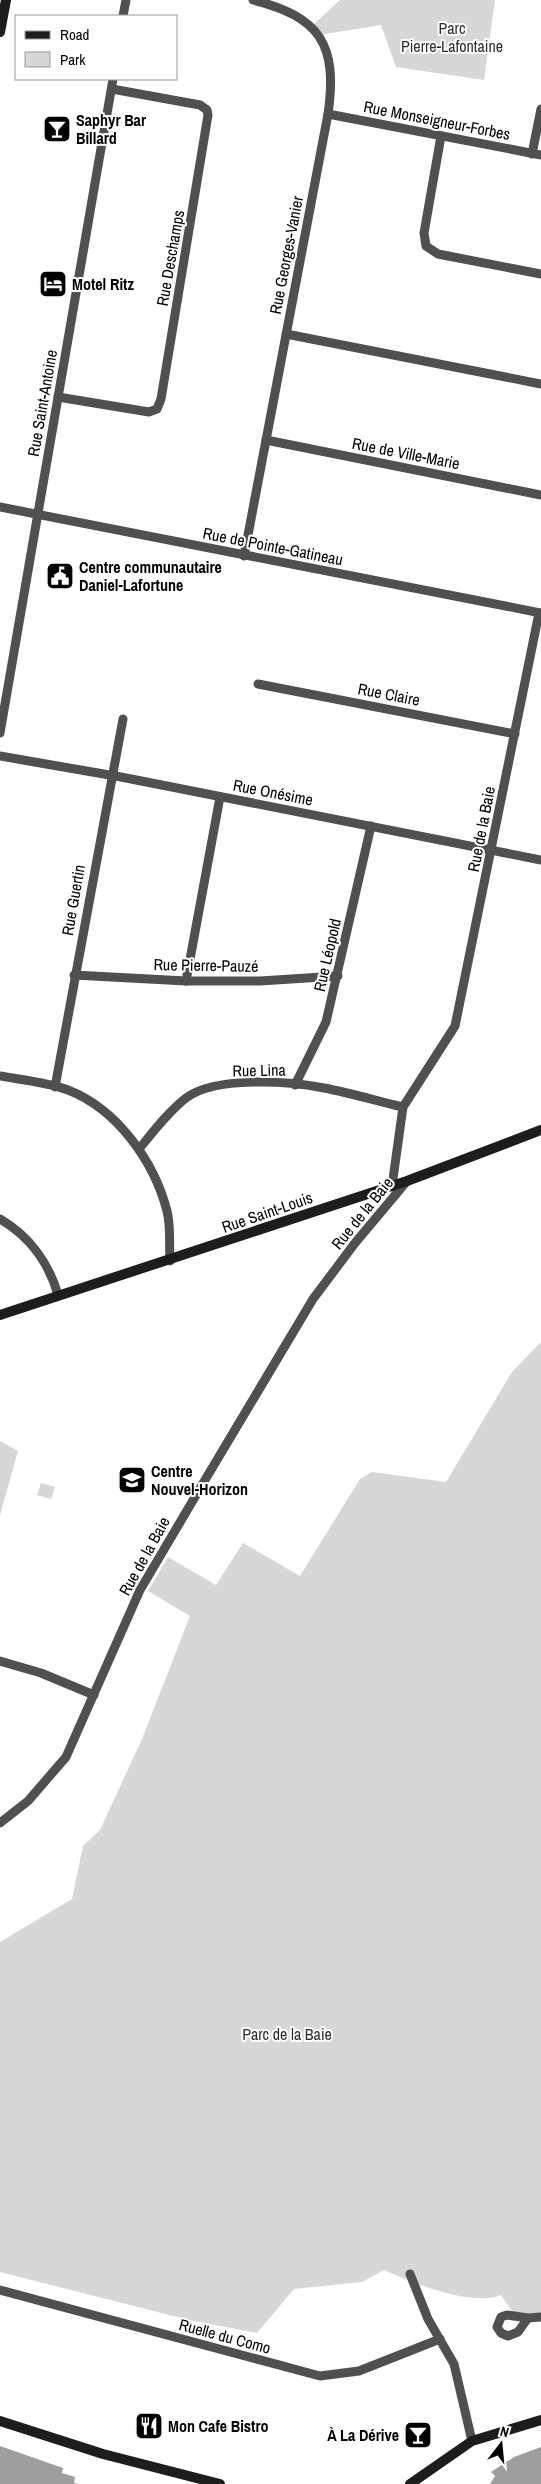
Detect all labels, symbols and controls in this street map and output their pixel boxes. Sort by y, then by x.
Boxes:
legend [15,15,178,80]
park label: Parc Pierre-Lafontaine [401,17,503,57]
text: Road [60,24,89,45]
text: Park [60,49,86,70]
street label: Rue Monseigneur-Forbes [362,95,512,145]
place label: Saphyr Bar Billard [76,109,147,149]
bar icon: Saphyr Bar Billard [42,114,72,144]
street label: Rue Georges-Vanier [264,193,308,316]
street label: Rue Deschamps [151,208,189,308]
hotel icon: Motel Ritz [38,269,68,299]
place label: Motel Ritz [72,273,134,295]
street label: Rue Saint-Antoine [22,348,62,458]
street label: Rue de Ville-Marie [350,432,462,474]
street label: Rue de Pointe-Gatineau [201,522,345,570]
place label: Centre communautaire Daniel-Lafortune [79,556,222,596]
public building icon: Centre communautaire Daniel-Lafortune [45,561,75,591]
street label: Rue Claire [356,677,422,711]
street label: Rue Onésime [231,773,315,811]
street label: Rue de la Baie [462,784,500,874]
street label: Rue Guertin [56,863,90,937]
street label: Rue Léopold [308,916,346,994]
street label: Rue Pierre-Pauzé [153,953,259,977]
street label: Rue Lina [232,1059,287,1081]
street label: Rue de la Baie [326,1172,398,1254]
street label: Rue Saint-Louis [219,1186,315,1238]
place label: Centre Nouvel-Horizon [151,1460,248,1500]
school or university icon: Centre Nouvel-Horizon [117,1465,147,1495]
street label: Rue de la Baie [113,1513,175,1599]
park label: Parc de la Baie [242,2023,332,2045]
street label: Ruelle du Como [177,2313,273,2359]
restaurant icon: Mon Cafe Bistro [134,2411,164,2441]
place label: Mon Cafe Bistro [168,2415,269,2437]
north arrow [476,2419,526,2469]
bar icon: À La Dérive [403,2420,433,2450]
text: N [498,2422,511,2441]
place label: À La Dérive [327,2424,399,2446]

